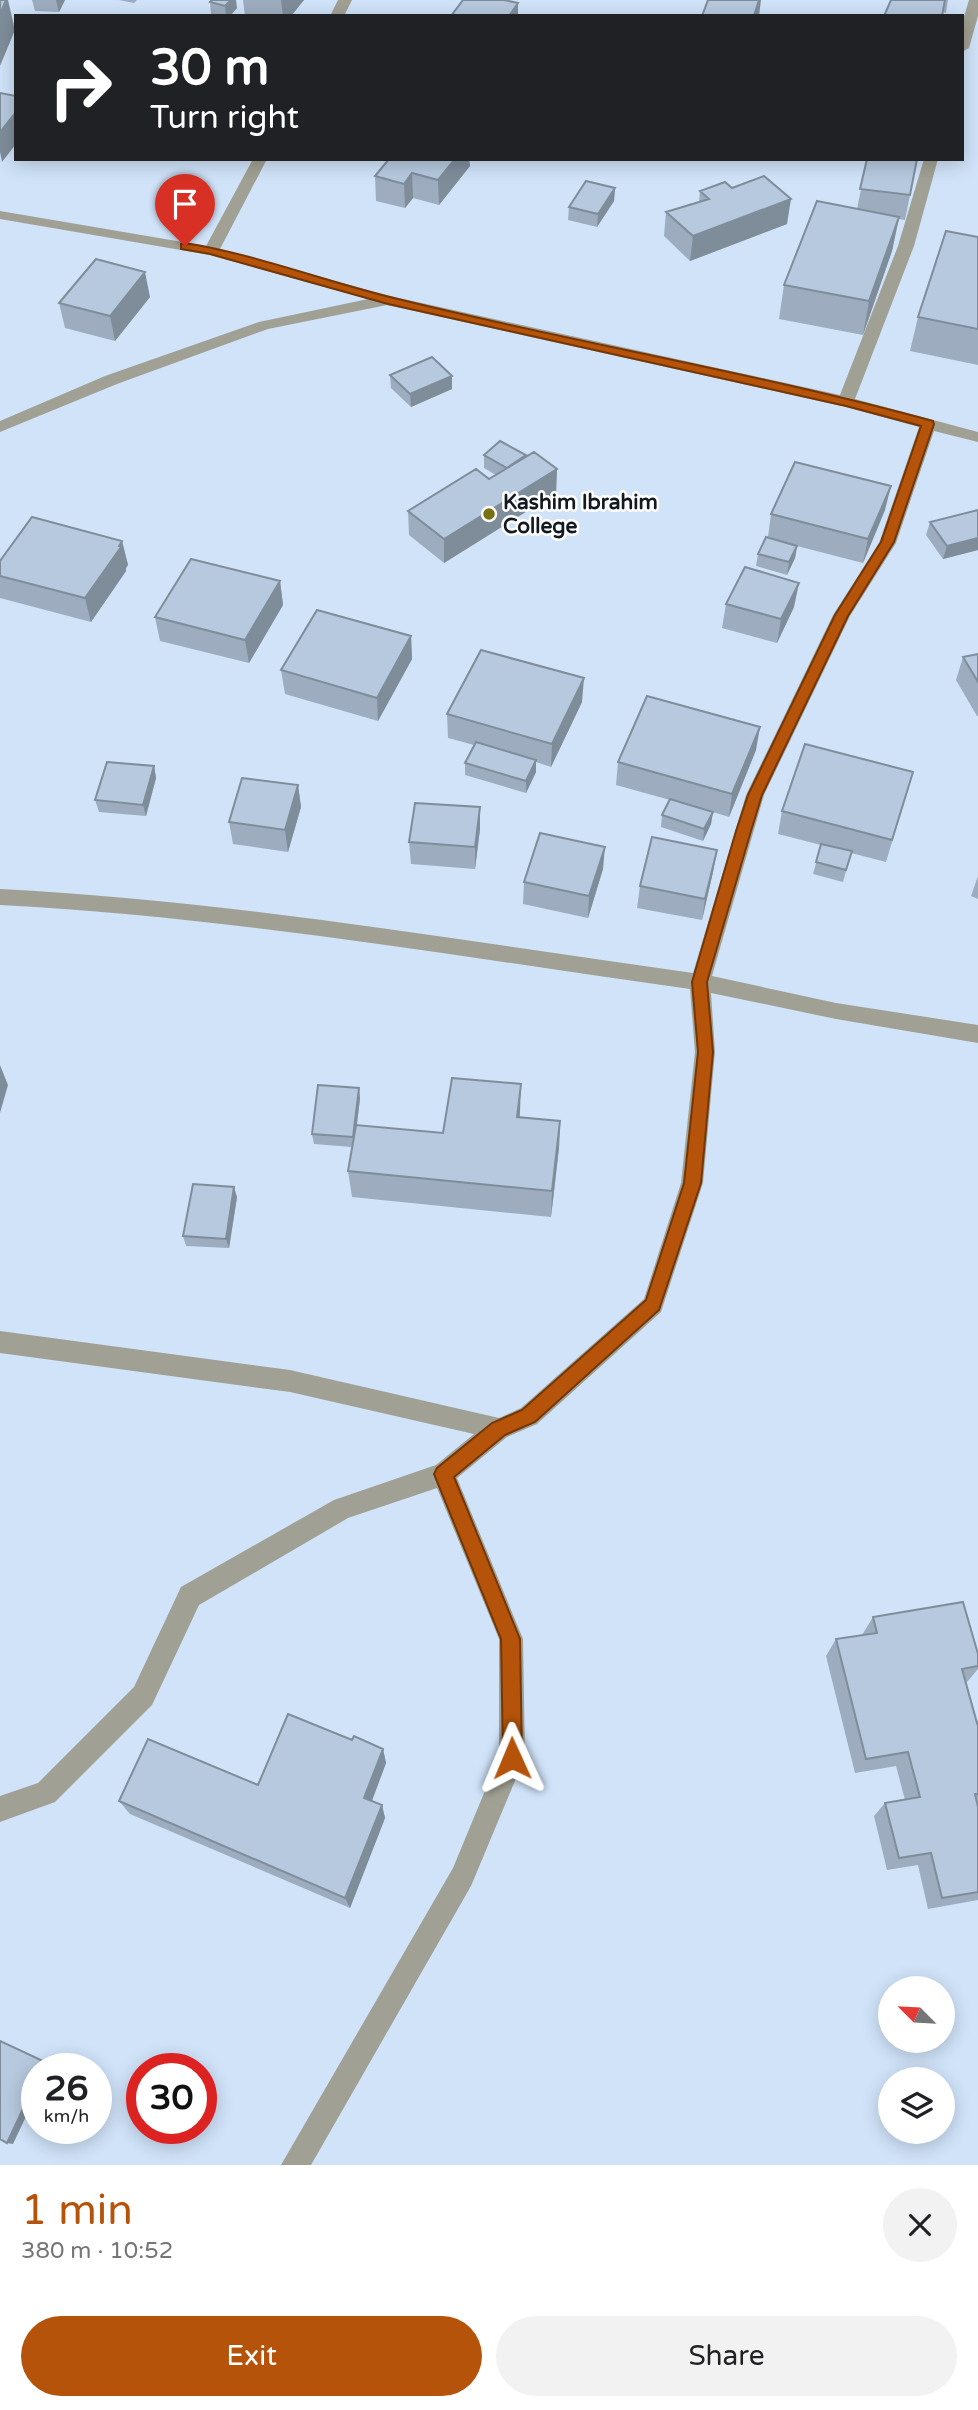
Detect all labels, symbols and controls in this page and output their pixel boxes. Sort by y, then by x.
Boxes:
text: 30 m [150,39,269,98]
icon: right [35,42,126,133]
text: Turn right [150,99,299,137]
pin [155,174,215,246]
icon: arrive [166,185,204,223]
place label: Kashim Ibrahim College [503,490,658,539]
marker: Kashim Ibrahim College [481,506,497,522]
position arrow [475,1721,549,1795]
north arrow [878,1976,956,2053]
map controls [878,1976,955,2144]
speed limit sign: 30 [126,2053,217,2144]
button: layers [878,2067,955,2144]
text: 26 [45,2068,88,2110]
text: km/h [44,2105,89,2127]
text: 1 min [21,2185,133,2236]
button: close [883,2188,957,2262]
text: 380 m · 10:52 [21,2237,173,2265]
button: Exit [21,2316,482,2396]
button: Share [496,2316,957,2396]

